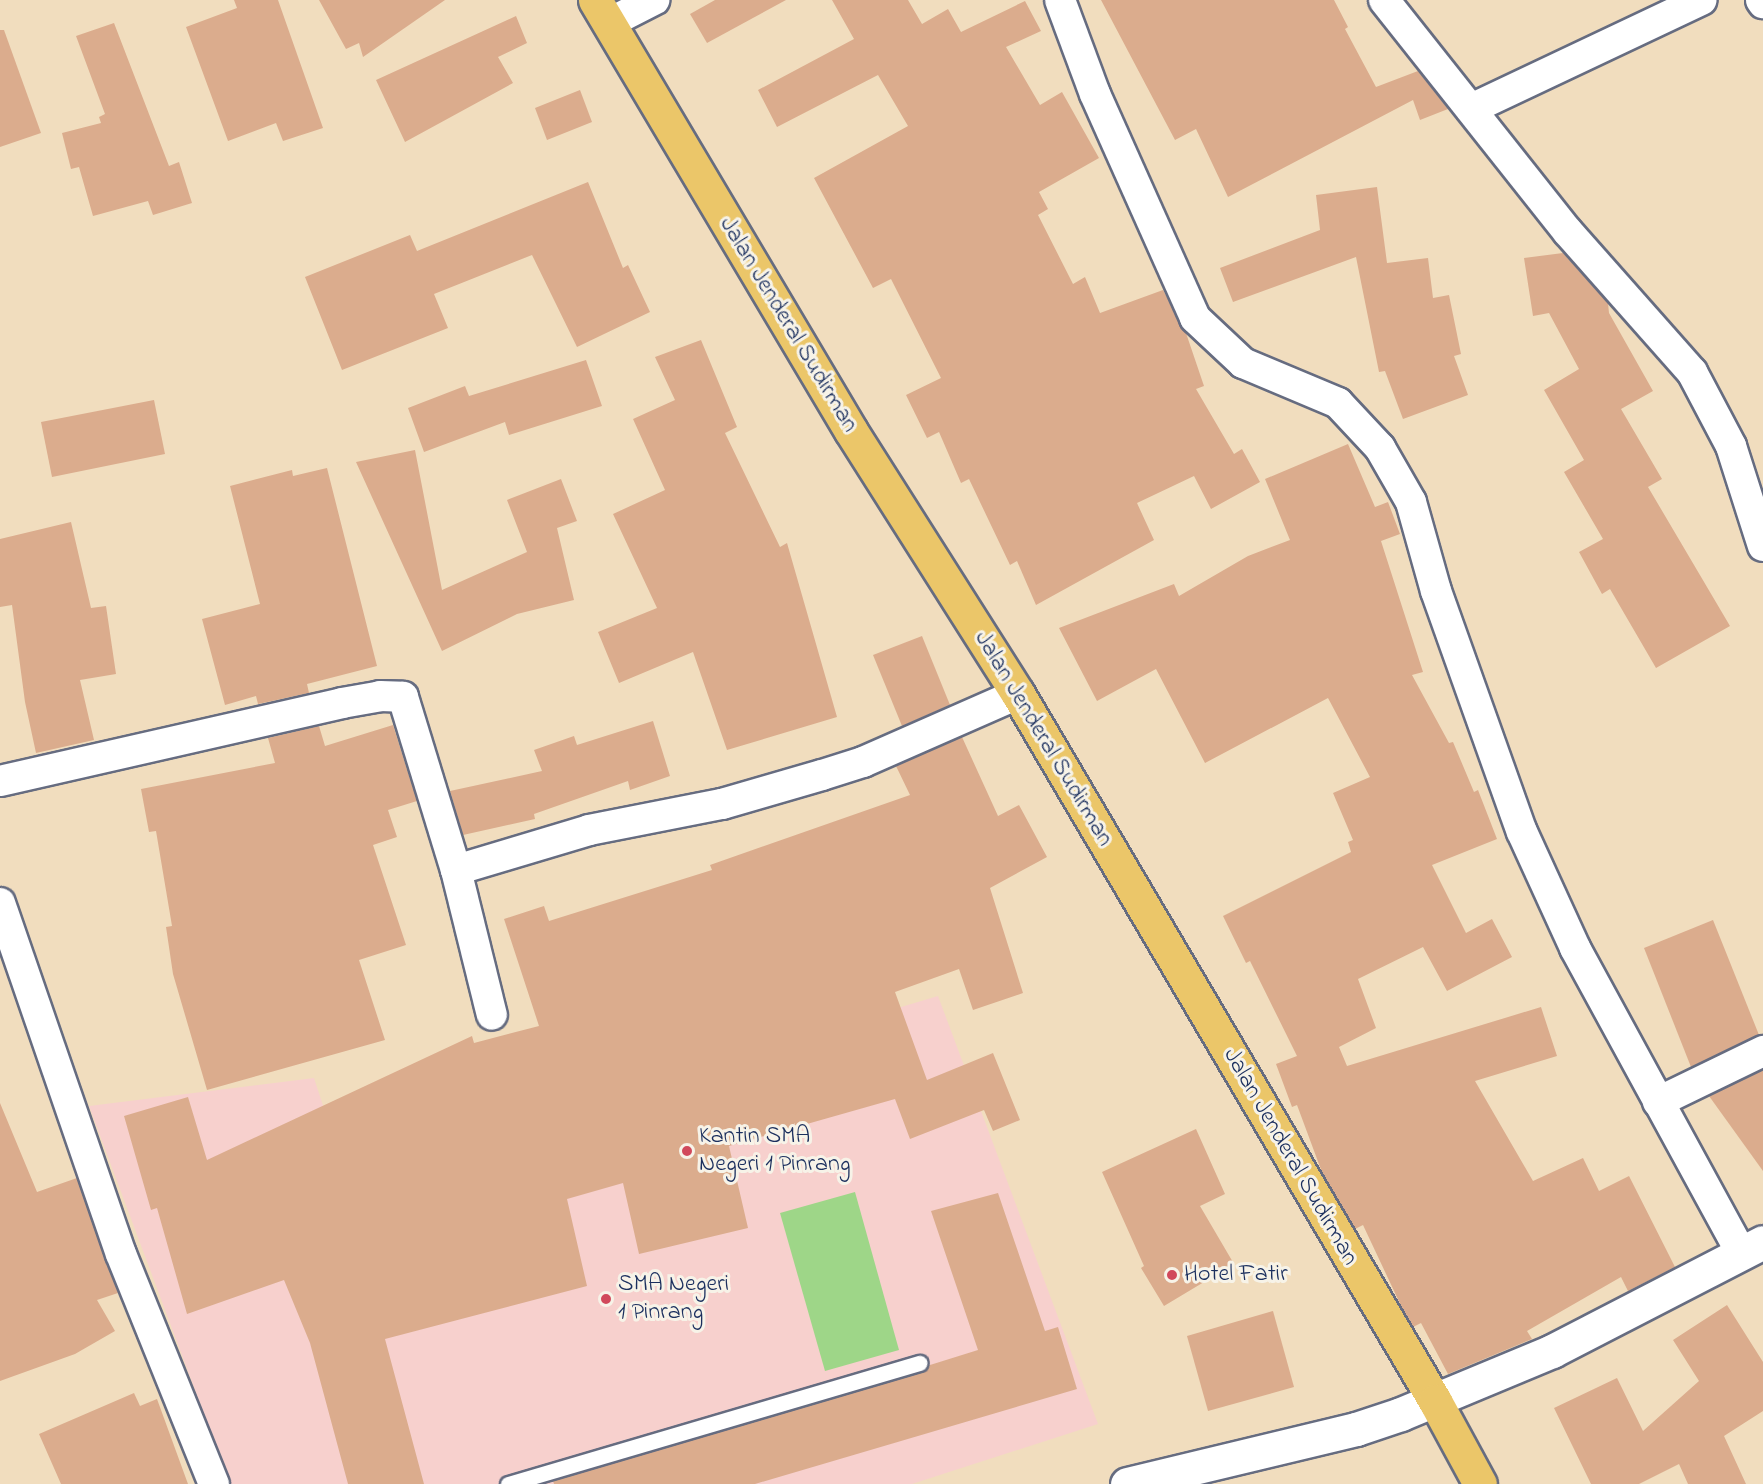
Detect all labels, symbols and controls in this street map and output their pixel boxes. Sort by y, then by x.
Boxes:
street label: Jalan Jenderal Sudirman [712,212,864,438]
street label: Jalan Jenderal Sudirman [967,626,1119,852]
street label: Jalan Jenderal Sudirman [1216,1043,1364,1271]
place label: Kantin SMA Negeri 1 Pinrang [699,1123,851,1179]
marker: Kantin SMA Negeri 1 Pinrang [680,1144,694,1158]
place label: Hotel Fatir [1184,1261,1288,1289]
marker: Hotel Fatir [1165,1268,1179,1282]
place label: SMA Negeri 1 Pinrang [618,1271,729,1327]
marker: SMA Negeri 1 Pinrang [599,1292,613,1306]

